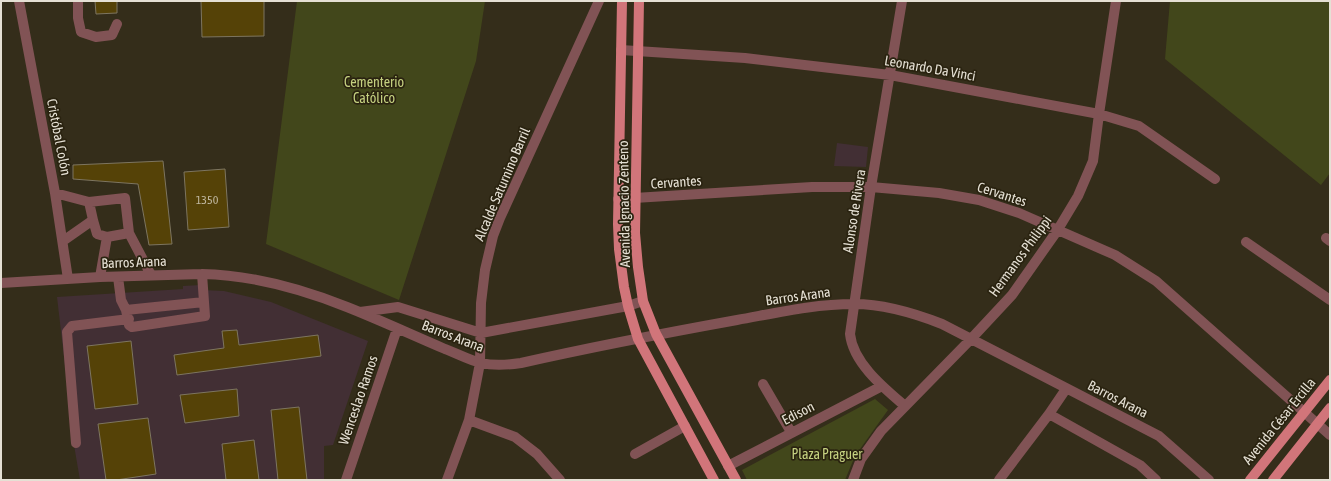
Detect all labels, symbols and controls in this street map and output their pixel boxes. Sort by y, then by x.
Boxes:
street label: Leonardo Da Vinci [883,52,977,84]
park label: Cementerio Católico [344,74,404,106]
street label: Cristóbal Colón [44,97,74,177]
street label: Alcalde Saturnino Barril [471,125,533,243]
street label: Avenida Ignacio Zenteno [615,140,633,268]
street label: Alonso de Rivera [839,168,869,254]
street label: Cervantes [650,172,702,192]
street label: Cervantes [975,179,1029,209]
house number: 1350 [196,193,219,207]
street label: Hermanos Philippi [985,213,1055,299]
street label: Barros Arana [101,253,167,271]
street label: Barros Arana [765,284,831,308]
street label: Barros Arana [420,317,486,355]
street label: Wenceslao Ramos [335,353,381,447]
street label: Avenida César Ercilla [1239,375,1319,467]
street label: Barros Arana [1085,377,1151,421]
street label: Edison [779,398,817,428]
park label: Plaza Praguer [791,446,863,462]

